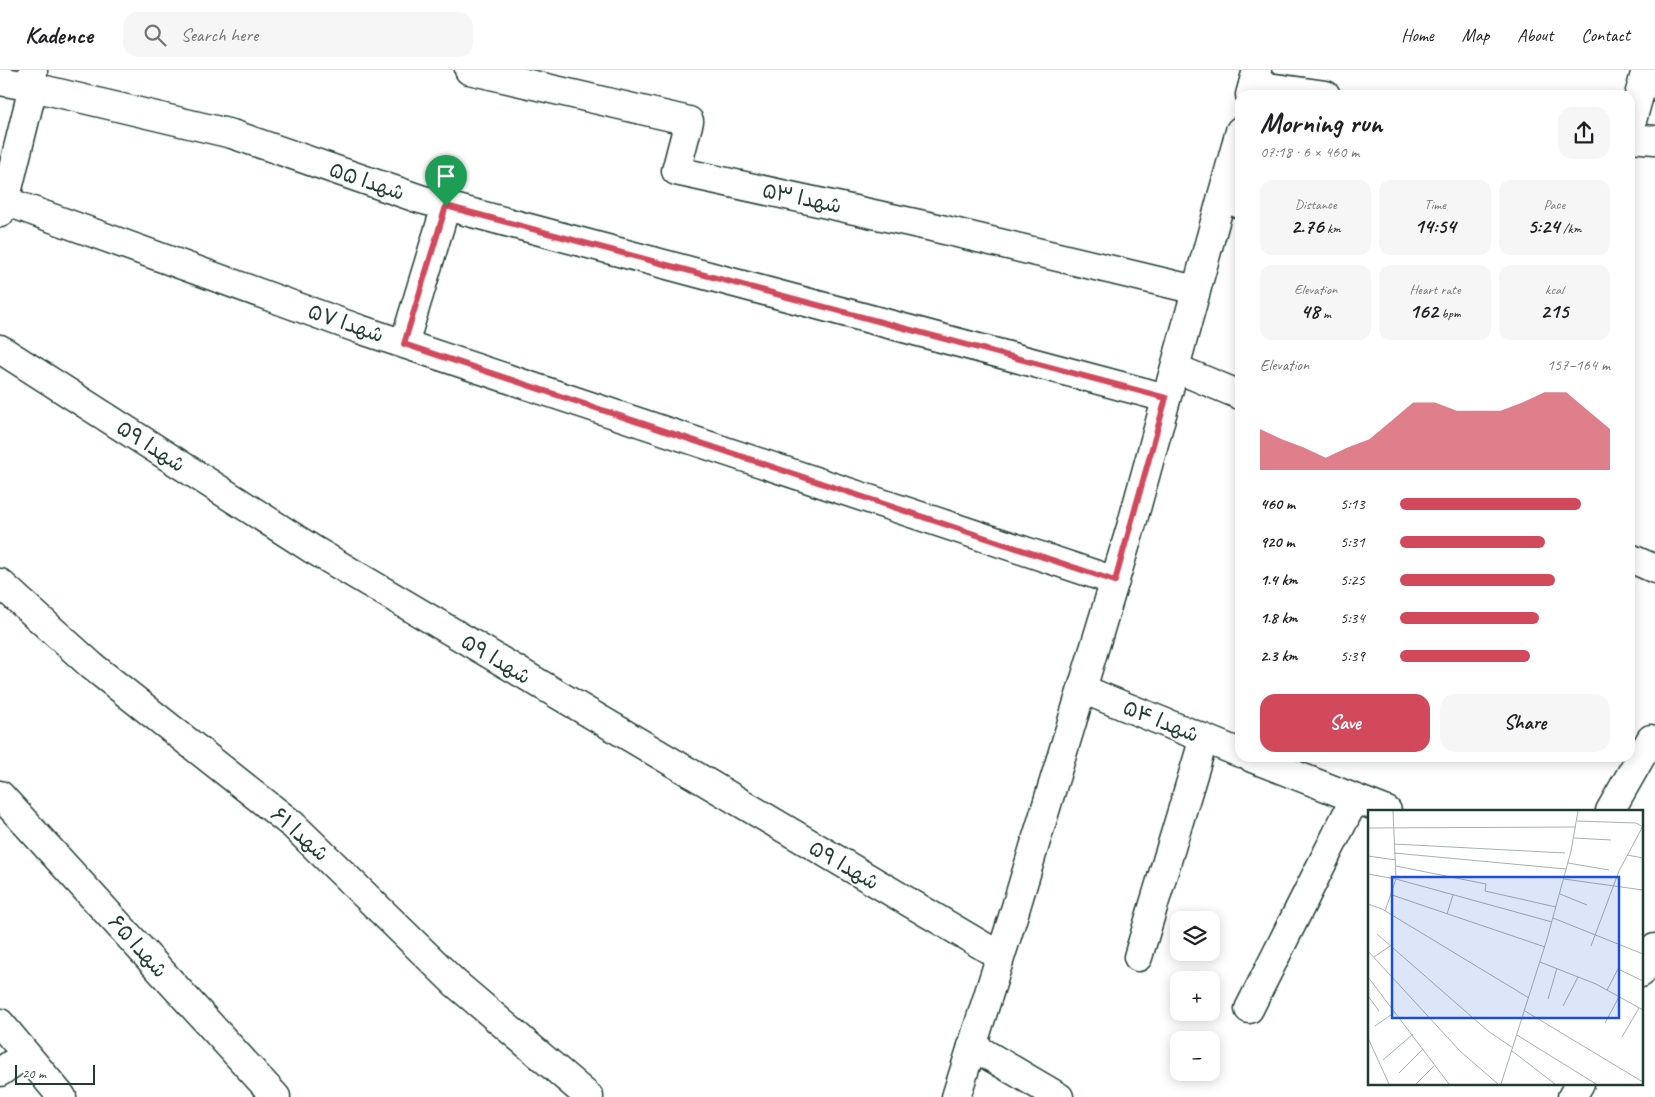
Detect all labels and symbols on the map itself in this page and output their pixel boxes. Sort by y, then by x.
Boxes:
pin [425,155,467,206]
street label: شهدا ۵۵ [326,156,408,206]
street label: شهدا ۵۳ [760,177,844,219]
street label: شهدا ۵۷ [305,298,387,348]
street label: شهدا ۵۹ [112,414,190,478]
street label: شهدا ۵۹ [456,628,536,690]
street label: شهدا ۵۴ [1119,694,1203,748]
street label: شهدا ۶۱ [265,801,335,867]
inset map [1368,810,1642,1084]
street label: شهدا ۵۹ [804,834,884,896]
street label: شهدا ۶۵ [103,909,173,983]
scale bar [15,1062,95,1085]

